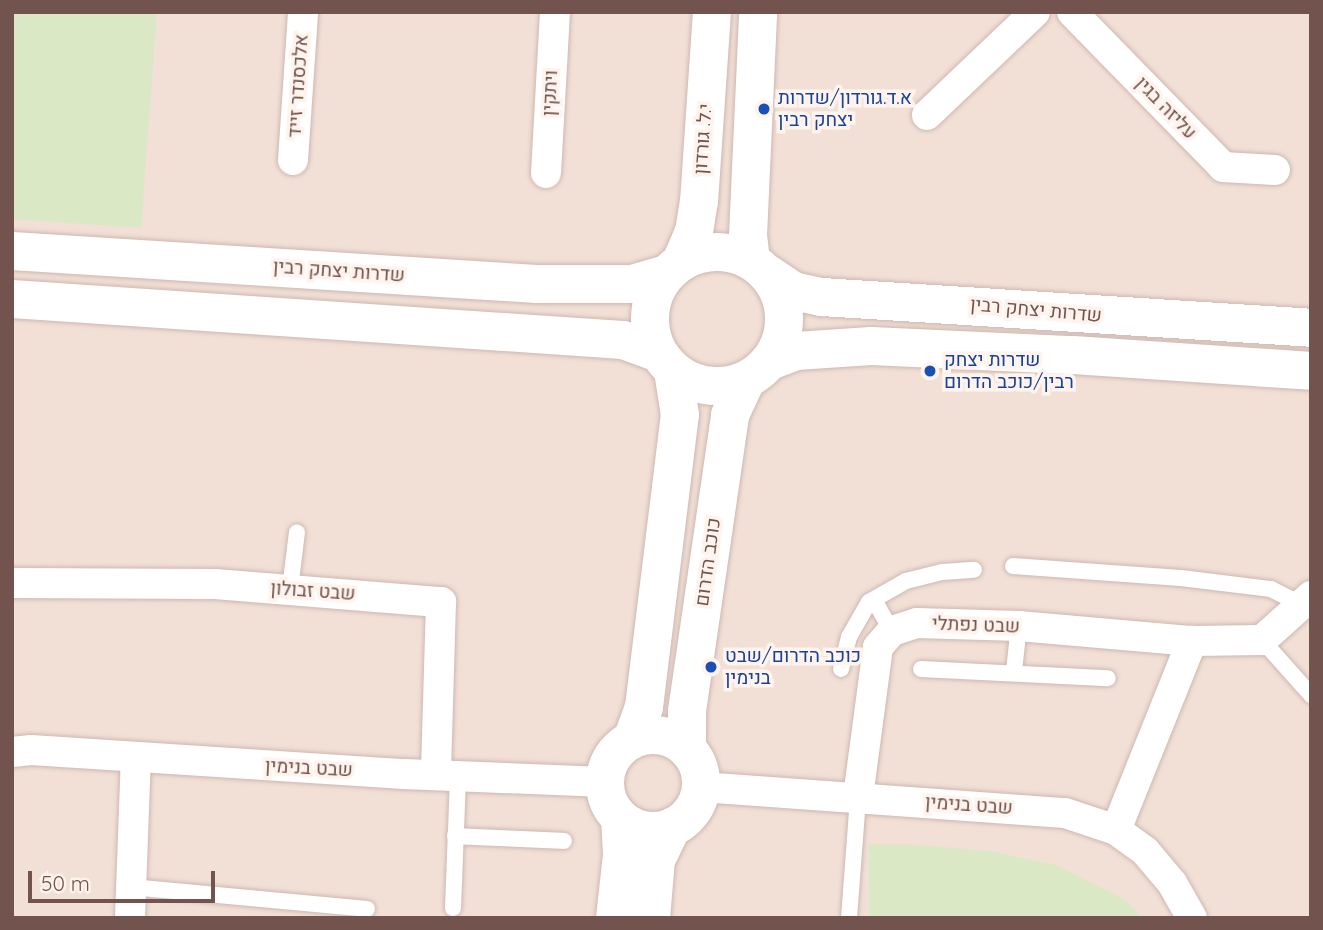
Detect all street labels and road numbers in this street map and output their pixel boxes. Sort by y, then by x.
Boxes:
street label: אלכסנדר זייד [283,34,313,138]
street label: ויתקין [537,69,563,117]
street label: עליזה בגין [1131,72,1201,144]
street label: י.ל. גורדון [689,103,717,175]
street label: שדרות יצחק רבין [272,255,406,287]
street label: שדרות יצחק רבין [969,293,1103,327]
street label: כוכב הדרום [690,516,726,608]
street label: שבט זבולון [270,577,356,605]
street label: שבט נפתלי [932,612,1020,638]
street label: שבט בנימין [265,754,353,782]
street label: שבט בנימין [924,791,1014,819]

